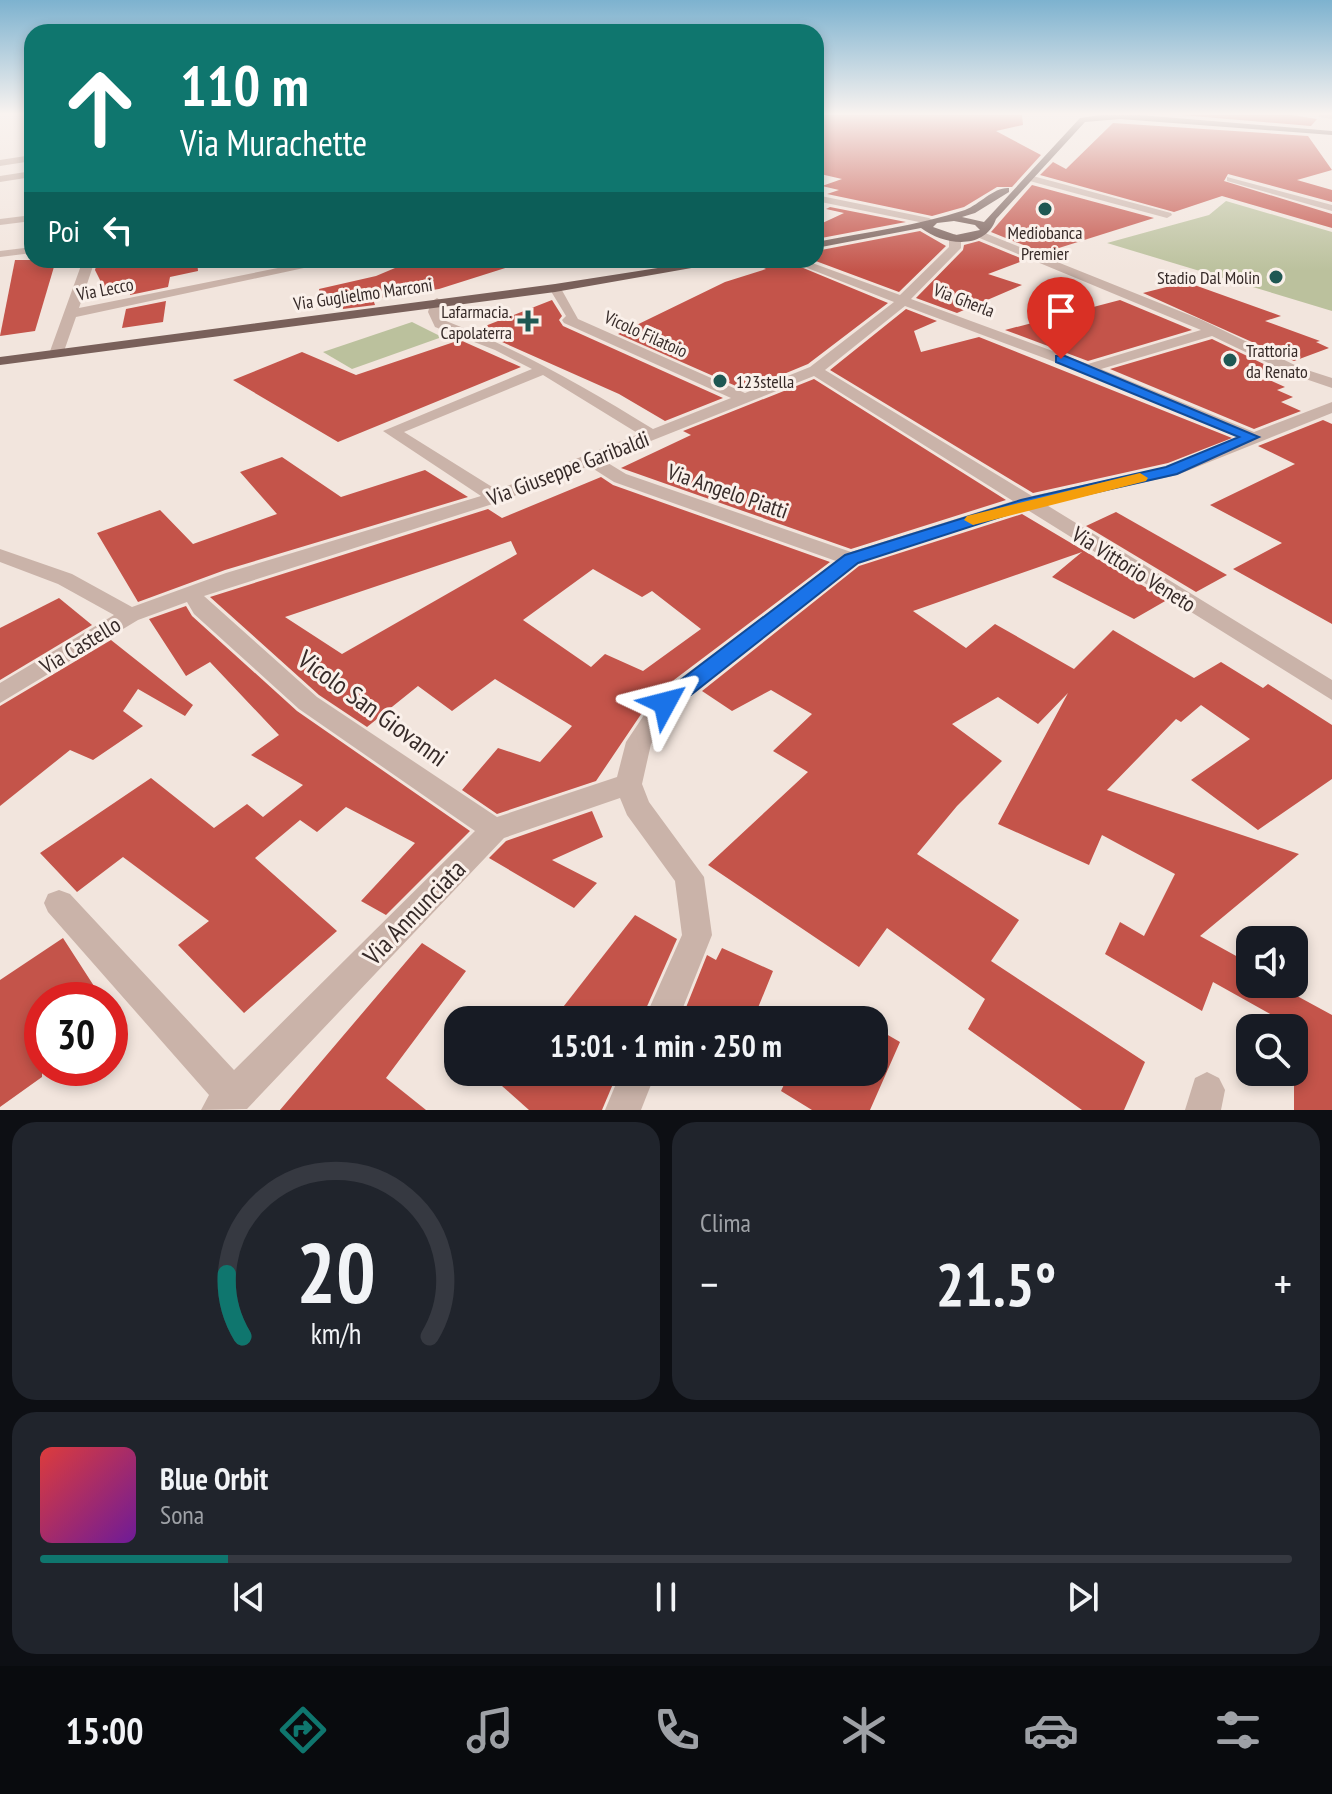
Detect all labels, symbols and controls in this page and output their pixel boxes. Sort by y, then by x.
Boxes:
text: 110 m [180,49,309,121]
icon: ahead [48,56,152,160]
text: Via Murachette [180,119,367,166]
marker: Mediobanca Premier [1036,200,1054,218]
icon: left [96,208,140,252]
text: Poi [48,211,80,250]
place label: Mediobanca Premier [1008,221,1082,265]
place label: Stadio Dal Molin [1157,266,1260,289]
marker: Stadio Dal Molin [1267,268,1285,286]
street label: Via Lecco [74,272,135,306]
street label: Via Guglielmo Marconi [291,273,434,315]
street label: Via Gherla [929,277,998,322]
pin [1027,277,1095,359]
icon: arrive [1039,289,1083,333]
place label: Lafarmacia. Capolaterra [440,300,512,344]
street label: Vicolo Filatoio [600,305,691,363]
marker: Lafarmacia. Capolaterra [519,312,537,330]
place label: Trattoria da Renato [1246,339,1308,383]
marker: Trattoria da Renato [1221,351,1239,369]
place label: 123stella [736,370,794,393]
marker: 123stella [711,372,729,390]
street label: Via Giuseppe Garibaldi [482,424,653,512]
street label: Via Angelo Piatti [663,457,792,525]
street label: Via Vittorio Veneto [1066,519,1201,618]
street label: Via Castello [34,610,125,680]
street label: Vicolo San Giovanni [291,642,454,773]
position arrow [623,661,707,745]
street label: Via Annunciata [355,852,472,972]
map controls [1236,926,1308,1086]
button: sound [1236,926,1308,998]
speed limit sign: 30 [24,982,128,1086]
button: search [1236,1014,1308,1086]
text: 15:01 · 1 min · 250 m [550,1026,782,1065]
text: Clima [700,1206,751,1239]
text: 20 [296,1218,376,1326]
text: 21.5° [936,1245,1056,1323]
text: − [700,1255,718,1312]
text: + [1274,1255,1292,1312]
text: km/h [311,1315,361,1352]
text: Blue Orbit [160,1459,268,1498]
text: Sona [160,1498,204,1531]
icon: previous [227,1575,271,1619]
icon: pause [644,1575,688,1619]
icon: next [1061,1575,1105,1619]
icon: directions [275,1702,331,1758]
icon: music [462,1702,518,1758]
icon: phone [649,1702,705,1758]
icon: climate [836,1702,892,1758]
icon: car [1023,1702,1079,1758]
icon: filters [1210,1702,1266,1758]
text: 15:00 [66,1707,143,1754]

